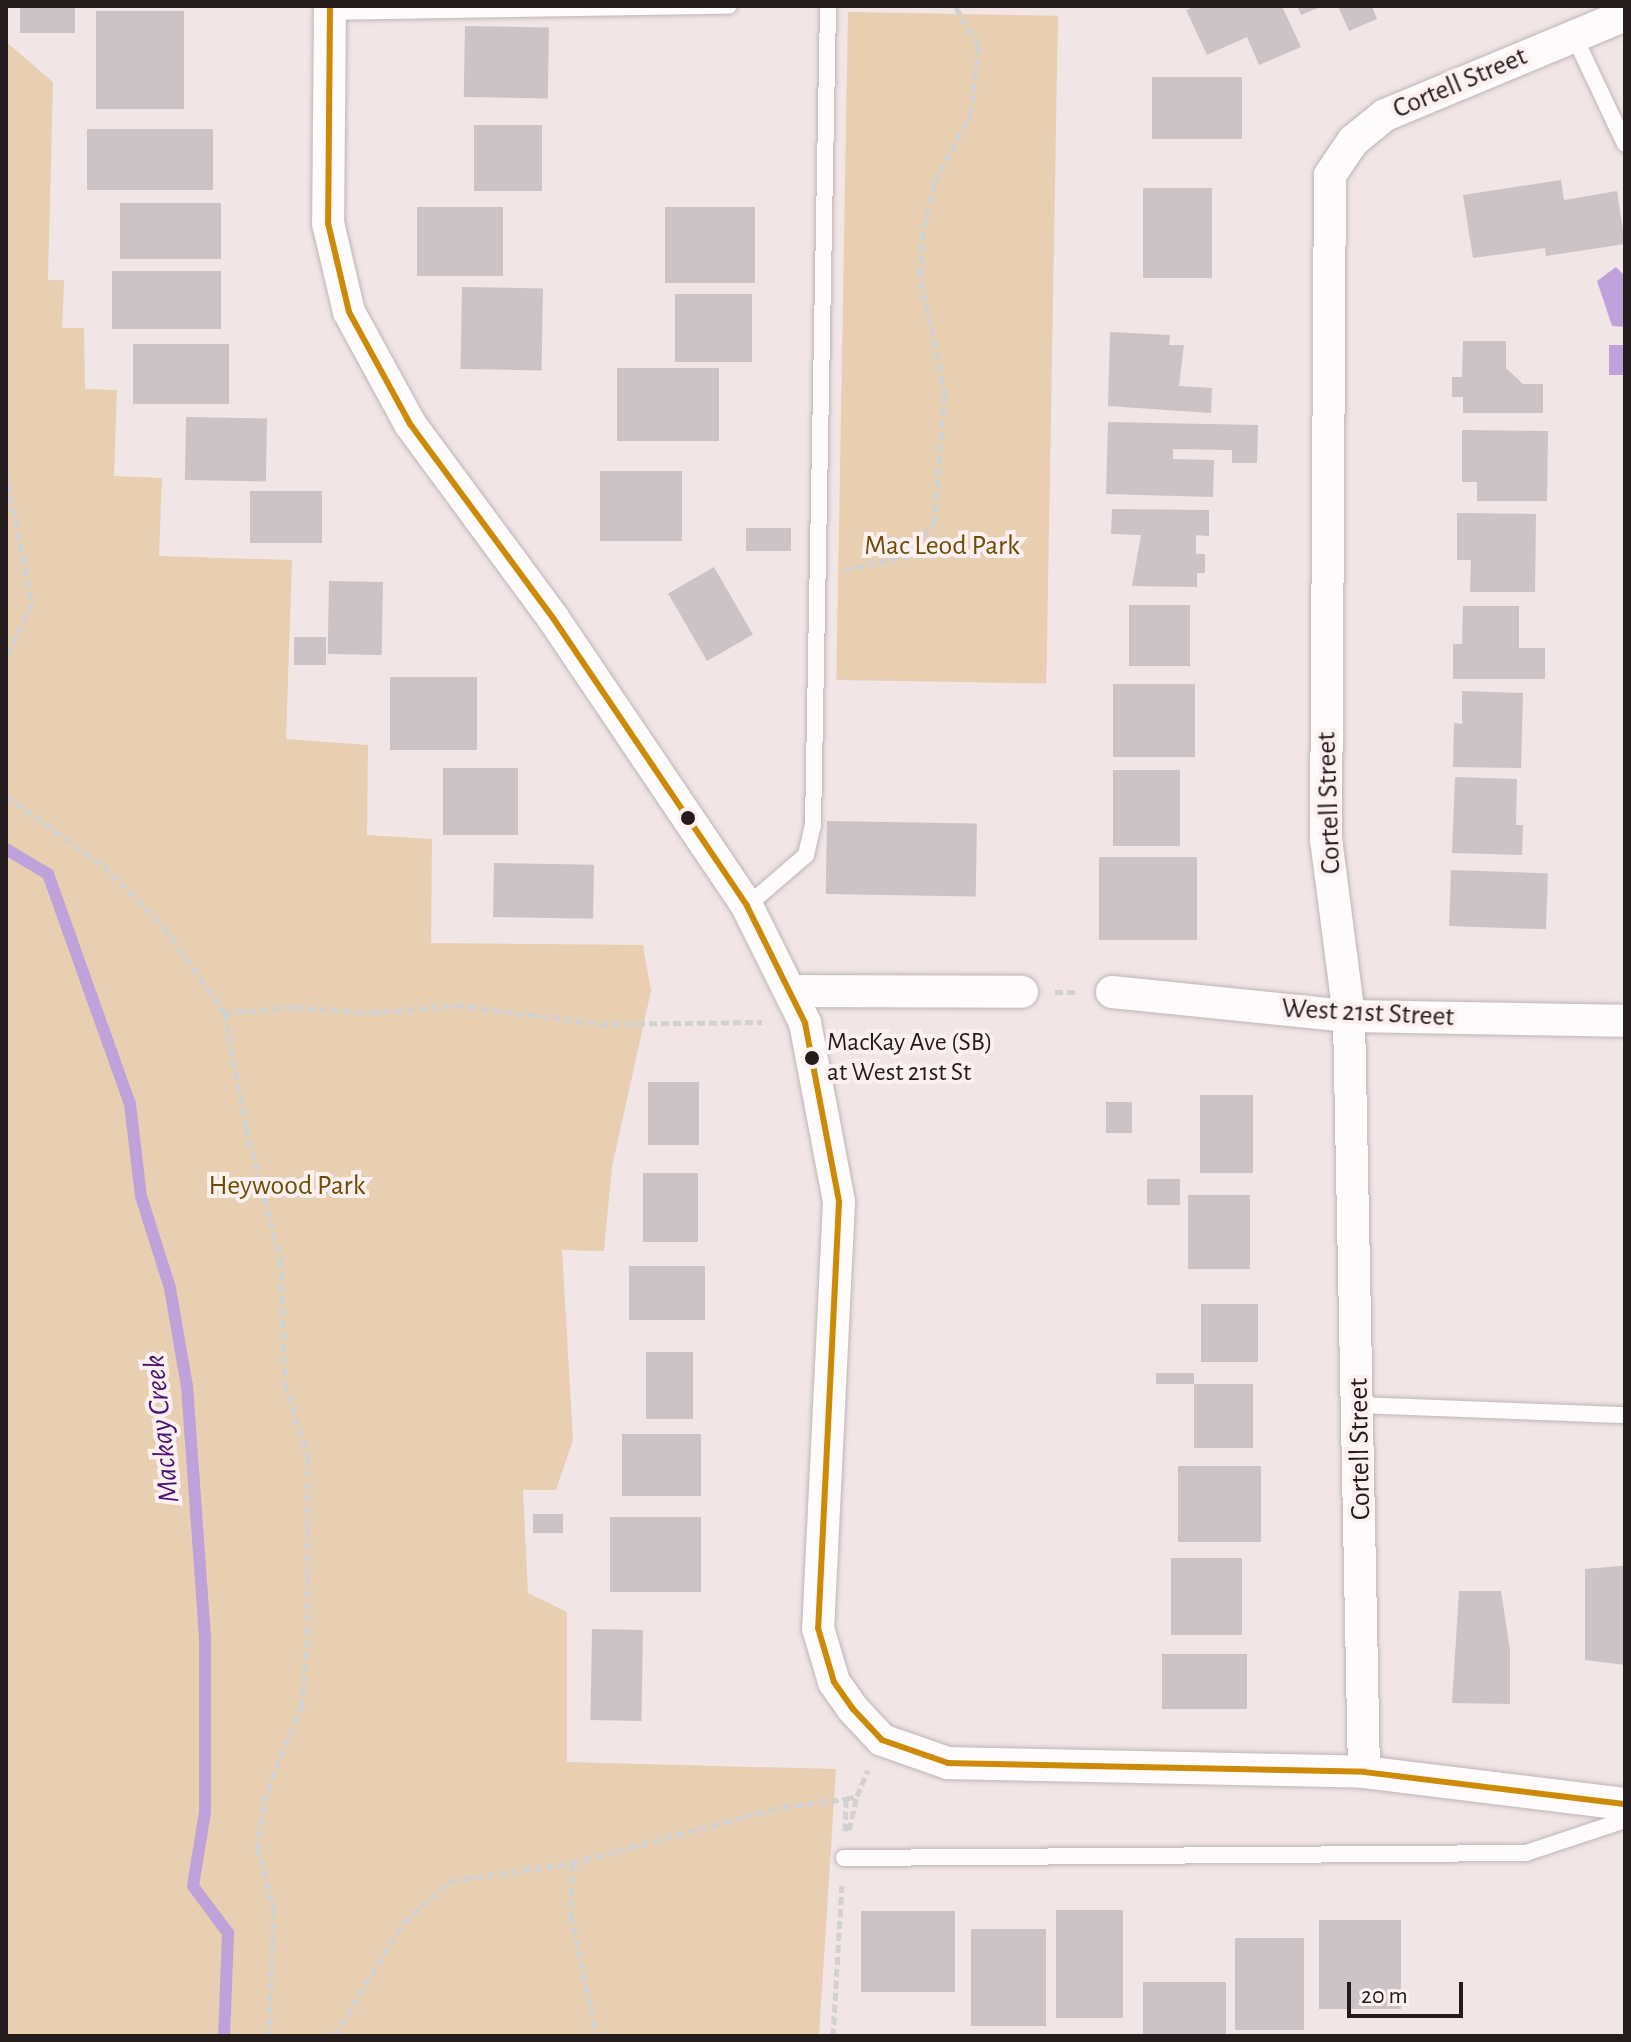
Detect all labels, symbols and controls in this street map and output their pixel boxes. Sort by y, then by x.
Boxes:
street label: Cortell Street [1388,40,1532,126]
park label: Mac Leod Park [864,529,1020,563]
street label: Cortell Street [1310,731,1348,875]
unlabelled marker [680,810,696,826]
street label: West 21st Street [1281,992,1455,1034]
place label: MacKay Ave (SB) at West 21st St [827,1027,993,1088]
marker: MacKay Ave (SB) at West 21st St [804,1050,820,1066]
park label: Heywood Park [209,1169,365,1203]
water label: Mackay Creek [136,1353,188,1505]
street label: Cortell Street [1342,1378,1378,1520]
scale bar [1351,1966,1467,2016]
text: 20 m [1361,1984,1408,2008]

